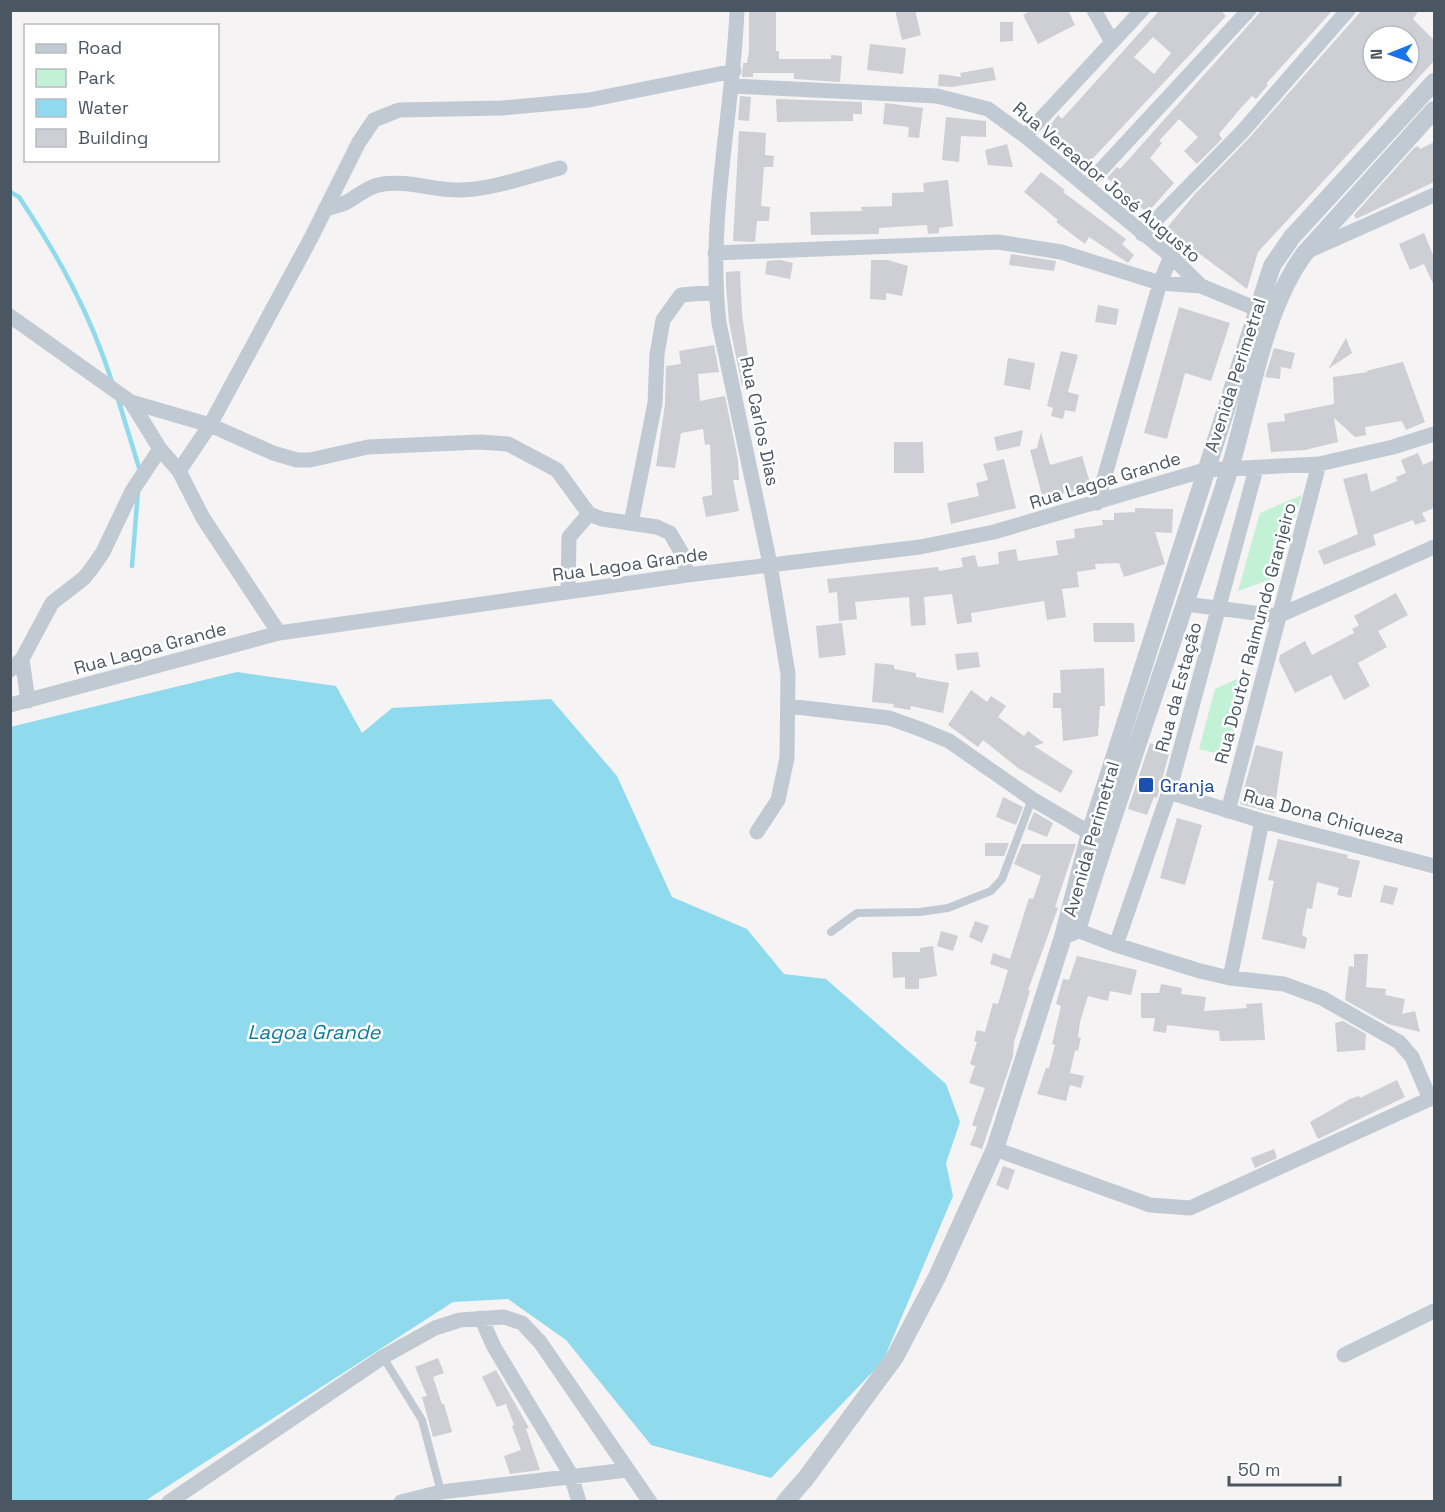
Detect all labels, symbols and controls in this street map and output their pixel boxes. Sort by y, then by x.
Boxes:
legend [24,24,219,162]
north arrow [1361,24,1421,84]
text: Road [78,36,122,59]
text: N [1366,49,1387,60]
text: Park [78,66,116,89]
text: Water [78,96,129,119]
street label: Rua Vereador José Augusto [1008,96,1206,268]
text: Building [78,126,148,149]
street label: Avenida Perimetral [1199,295,1271,455]
street label: Rua Carlos Dias [735,354,785,488]
street label: Rua Lagoa Grande [1027,446,1183,514]
street label: Rua Doutor Raimundo Granjeiro [1209,500,1301,766]
street label: Rua Lagoa Grande [551,542,709,586]
street label: Rua Lagoa Grande [71,617,229,679]
street label: Rua da Estação [1150,619,1206,755]
street label: Avenida Perimetral [1058,759,1124,919]
place label: Granja [1160,774,1215,797]
marker: Granja [1137,776,1155,794]
street label: Rua Dona Chiqueza [1241,783,1407,849]
water label: Lagoa Grande [248,1019,382,1045]
scale bar [1229,1449,1340,1487]
text: 50 m [1238,1458,1280,1481]

